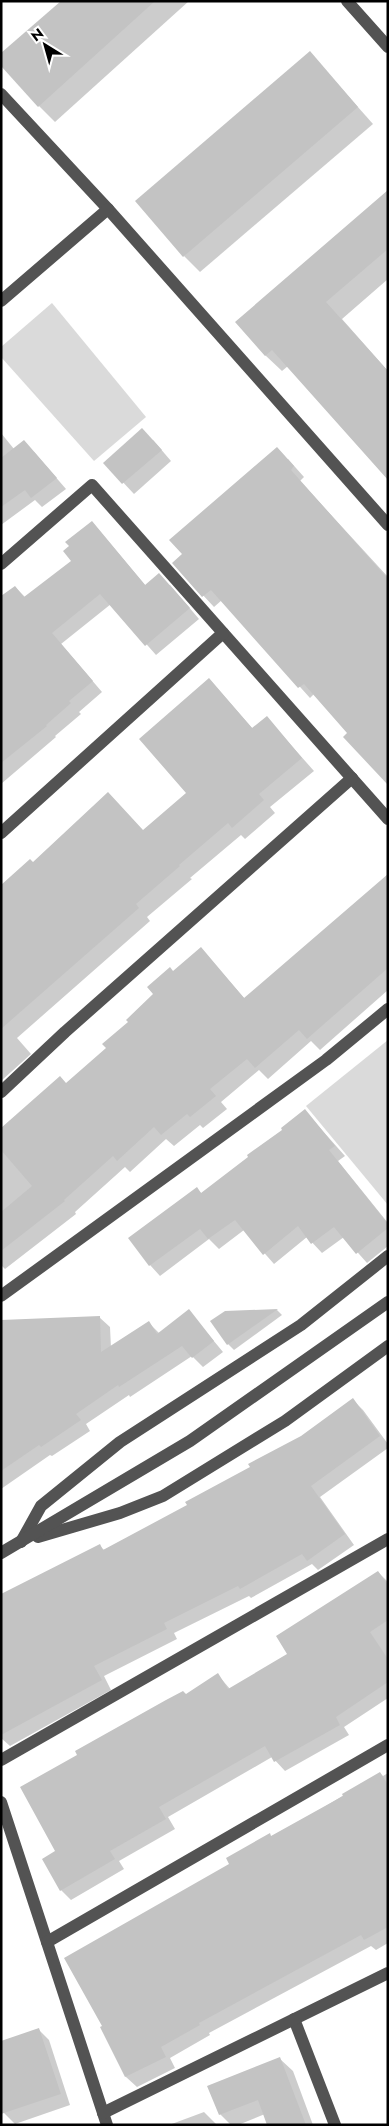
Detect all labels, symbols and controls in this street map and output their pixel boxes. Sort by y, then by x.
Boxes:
north arrow [20,20,70,70]
text: N [27,23,48,46]

